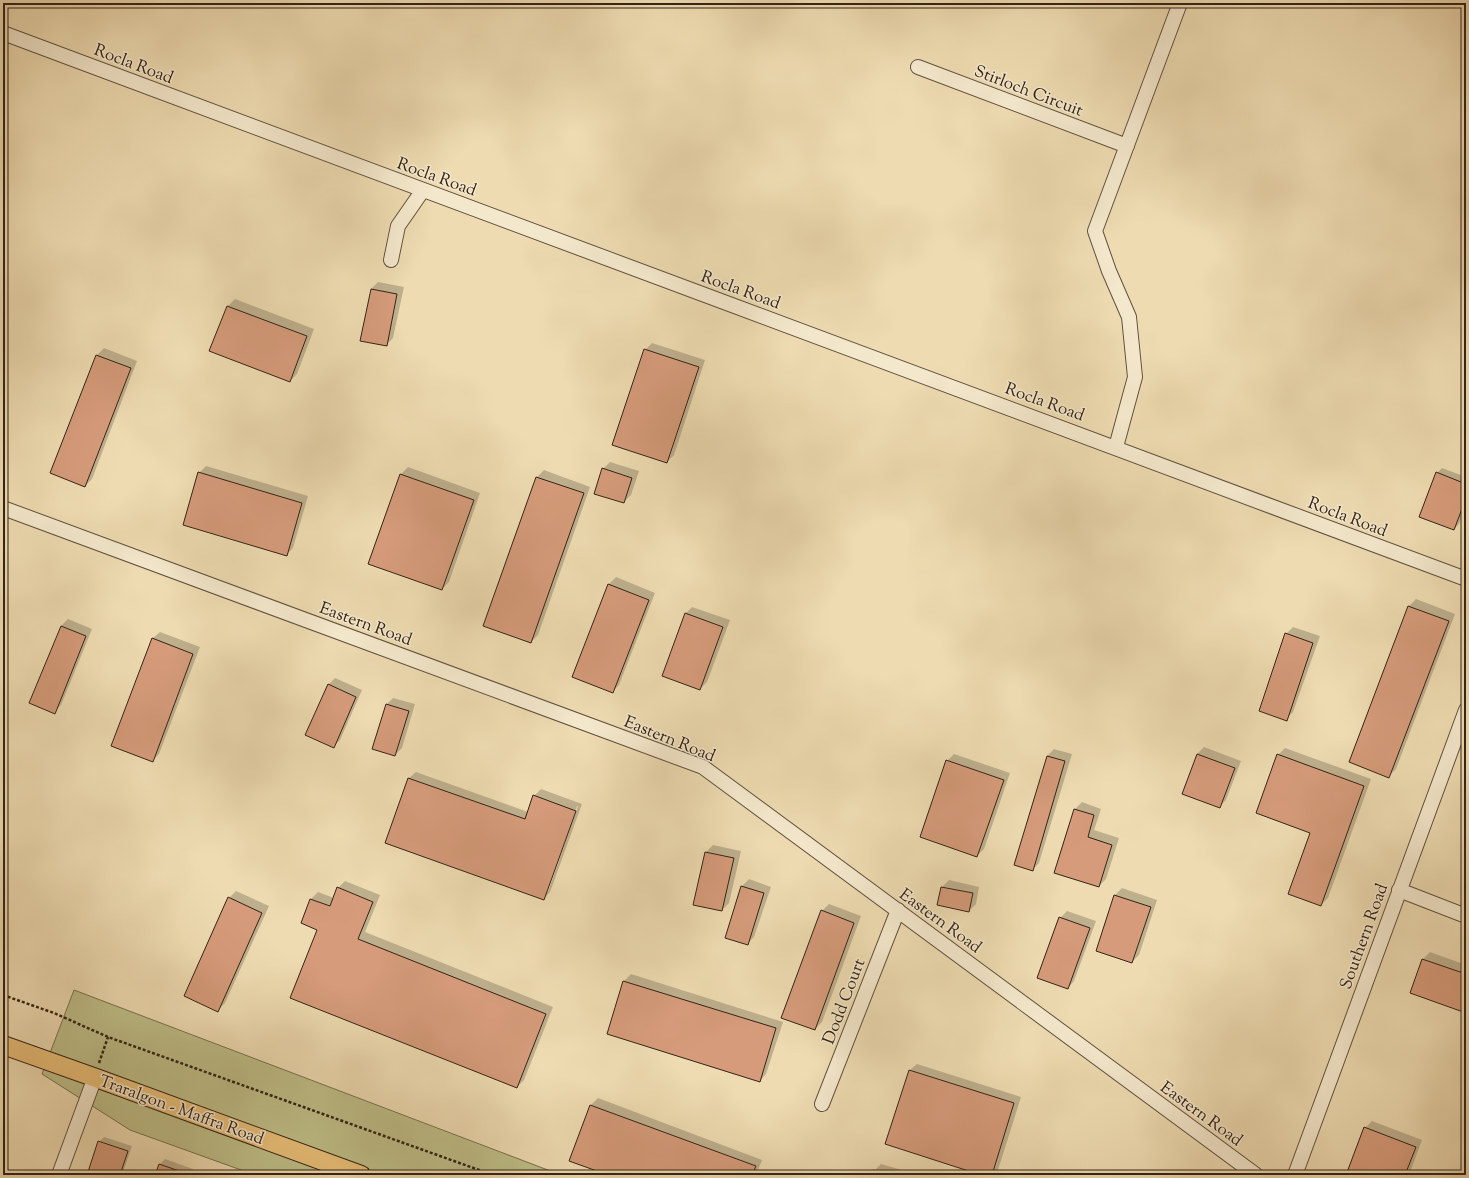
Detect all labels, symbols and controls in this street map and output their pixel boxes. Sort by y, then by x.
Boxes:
street label: Rocla Road [90,39,177,91]
street label: Stirloch Circuit [970,60,1086,124]
street label: Rocla Road [393,152,480,203]
street label: Rocla Road [697,265,784,316]
street label: Rocla Road [1001,377,1088,428]
street label: Rocla Road [1304,492,1391,544]
street label: Eastern Road [316,597,415,653]
street label: Eastern Road [620,711,719,769]
street label: Southern Road [1335,880,1395,993]
street label: Eastern Road [894,883,986,960]
street label: Dodd Court [818,955,872,1048]
street label: Traralgon - Maffra Road [96,1070,267,1152]
street label: Eastern Road [1155,1076,1247,1153]

